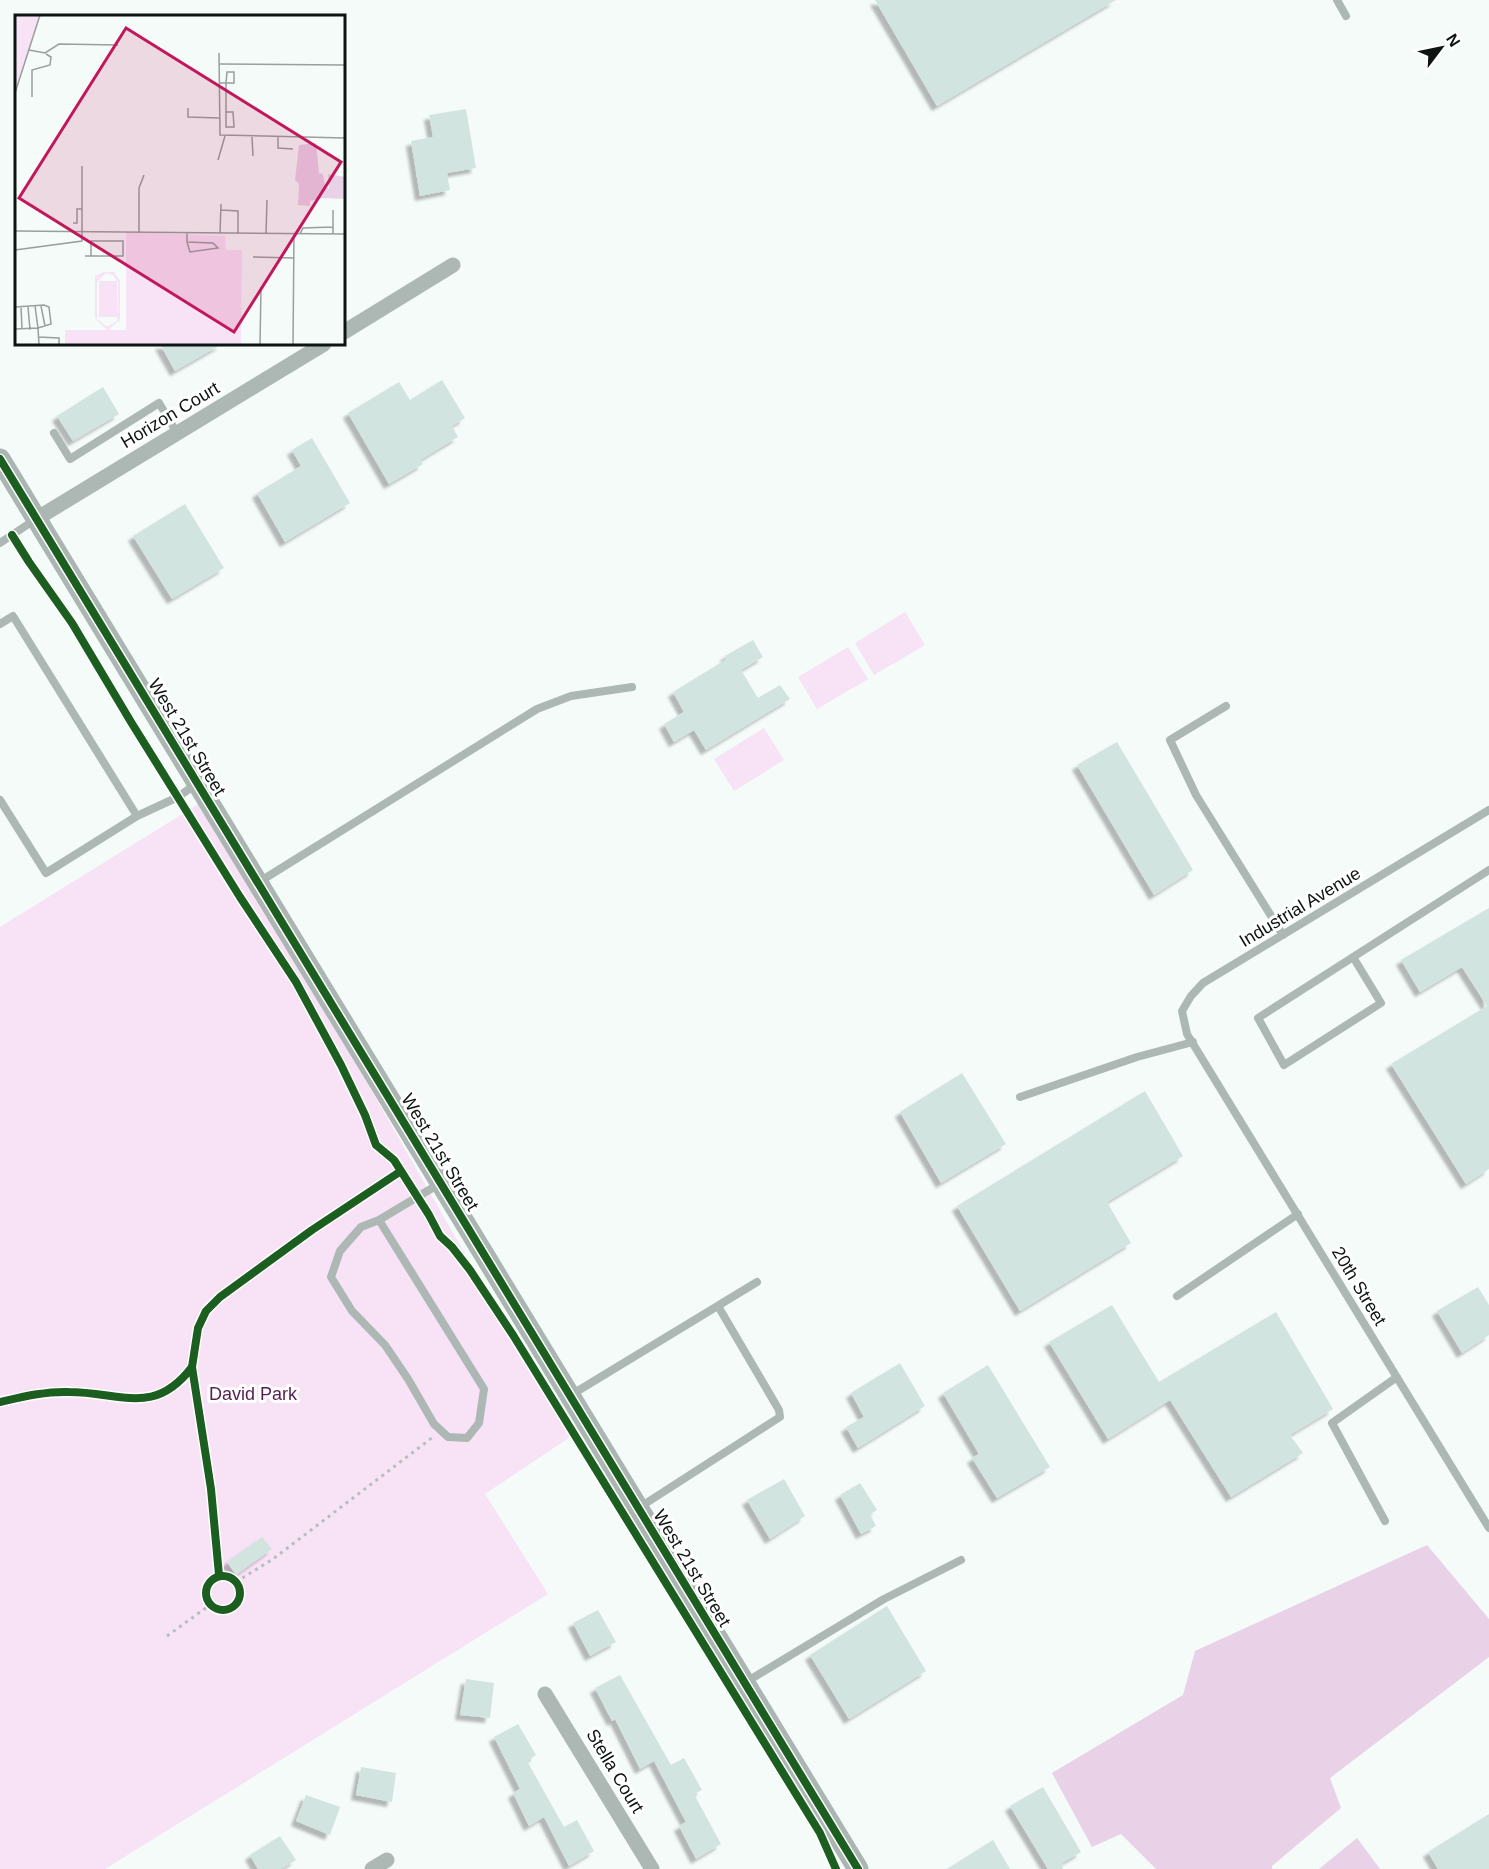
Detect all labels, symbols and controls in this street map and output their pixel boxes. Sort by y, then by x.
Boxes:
inset map [15,15,345,345]
north arrow [1411,18,1471,78]
text: N [1443,31,1464,50]
street label: Horizon Court [117,378,223,452]
street label: West 21st Street [144,675,230,799]
street label: Industrial Avenue [1236,863,1364,951]
street label: West 21st Street [397,1090,483,1214]
street label: 20th Street [1328,1243,1390,1329]
park label: David Park [209,1384,298,1404]
street label: West 21st Street [649,1506,735,1630]
street label: Stella Court [582,1726,648,1816]

